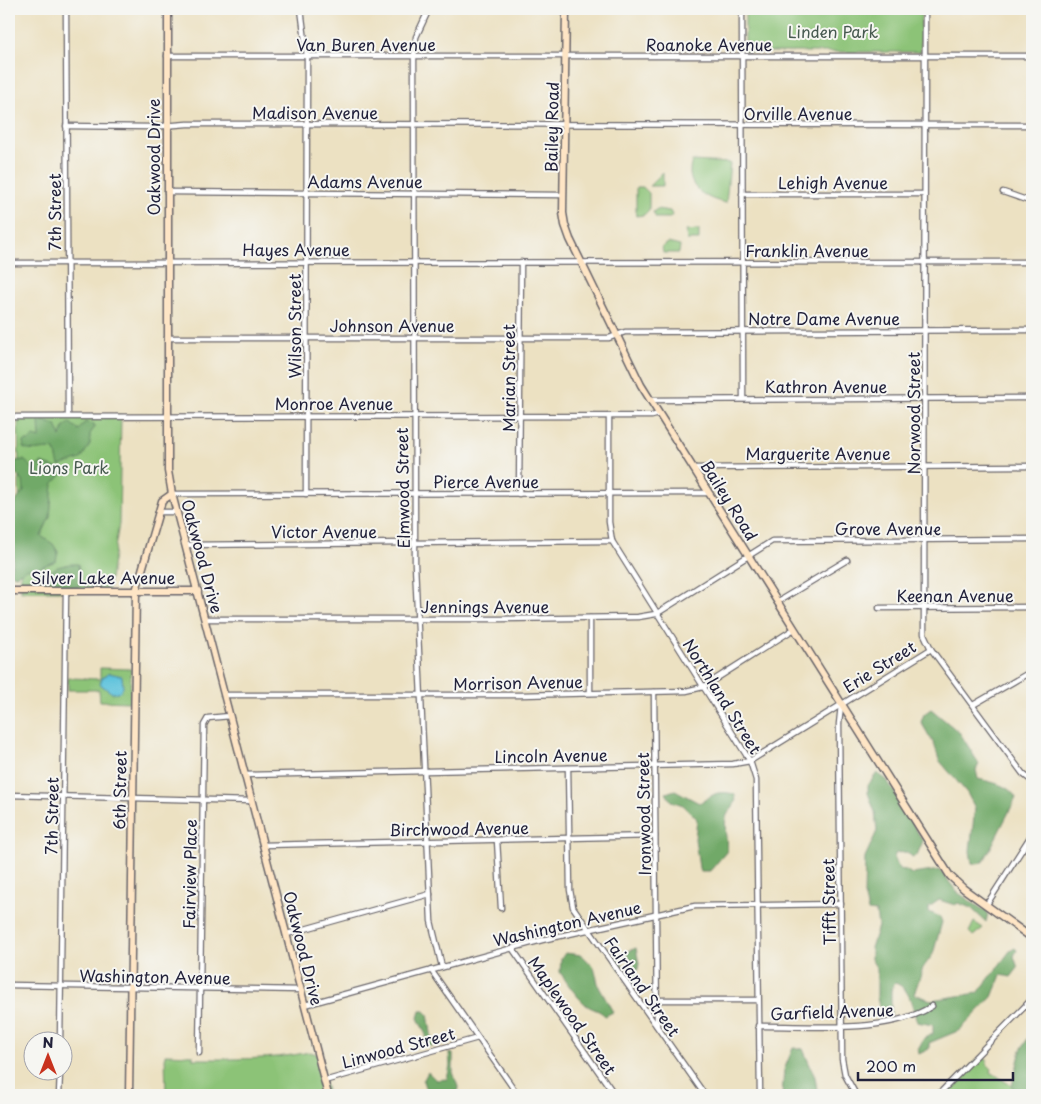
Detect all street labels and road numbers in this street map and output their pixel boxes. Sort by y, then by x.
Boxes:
street label: Van Buren Avenue [296,32,436,56]
street label: Roanoke Avenue [646,32,773,56]
street label: Bailey Road [538,81,564,173]
street label: Oakwood Drive [141,98,165,216]
street label: Madison Avenue [252,100,378,124]
street label: Orville Avenue [743,101,853,125]
street label: Adams Avenue [307,169,423,193]
street label: Lehigh Avenue [778,170,888,194]
street label: 7th Street [42,173,66,251]
street label: Hayes Avenue [242,237,350,261]
street label: Franklin Avenue [745,238,869,262]
street label: Wilson Street [282,273,306,378]
street label: Notre Dame Avenue [748,306,900,330]
street label: Johnson Avenue [329,313,455,337]
street label: Marian Street [496,323,520,432]
street label: Norwood Street [901,351,925,474]
street label: Kathron Avenue [765,374,888,398]
street label: Monroe Avenue [275,391,394,415]
street label: Elmwood Street [389,427,415,549]
street label: Marguerite Avenue [746,441,890,465]
street label: Bailey Road [696,455,764,545]
street label: Pierce Avenue [433,469,539,493]
street label: Oakwood Drive [176,496,230,616]
street label: Grove Avenue [835,516,941,540]
street label: Victor Avenue [271,519,377,543]
street label: Silver Lake Avenue [31,565,176,589]
street label: Keenan Avenue [896,583,1014,607]
street label: Jennings Avenue [421,594,549,618]
street label: Northland Street [678,634,768,759]
street label: Erie Street [838,634,920,698]
street label: Morrison Avenue [453,669,583,695]
street label: Lincoln Avenue [494,742,608,768]
street label: 6th Street [106,750,132,830]
street label: Ironwood Street [630,752,656,876]
street label: 7th Street [38,777,64,855]
street label: Birchwood Avenue [389,815,529,841]
street label: Fairview Place [176,819,202,929]
street label: Tifft Street [815,858,841,946]
street label: Oakwood Drive [278,888,330,1008]
street label: Washington Avenue [491,894,644,952]
street label: Fairland Street [599,931,687,1041]
street label: Maplewood Street [523,951,623,1080]
street label: Washington Avenue [79,963,231,989]
street label: Garfield Avenue [770,997,894,1025]
street label: Linwood Street [339,1020,458,1074]

